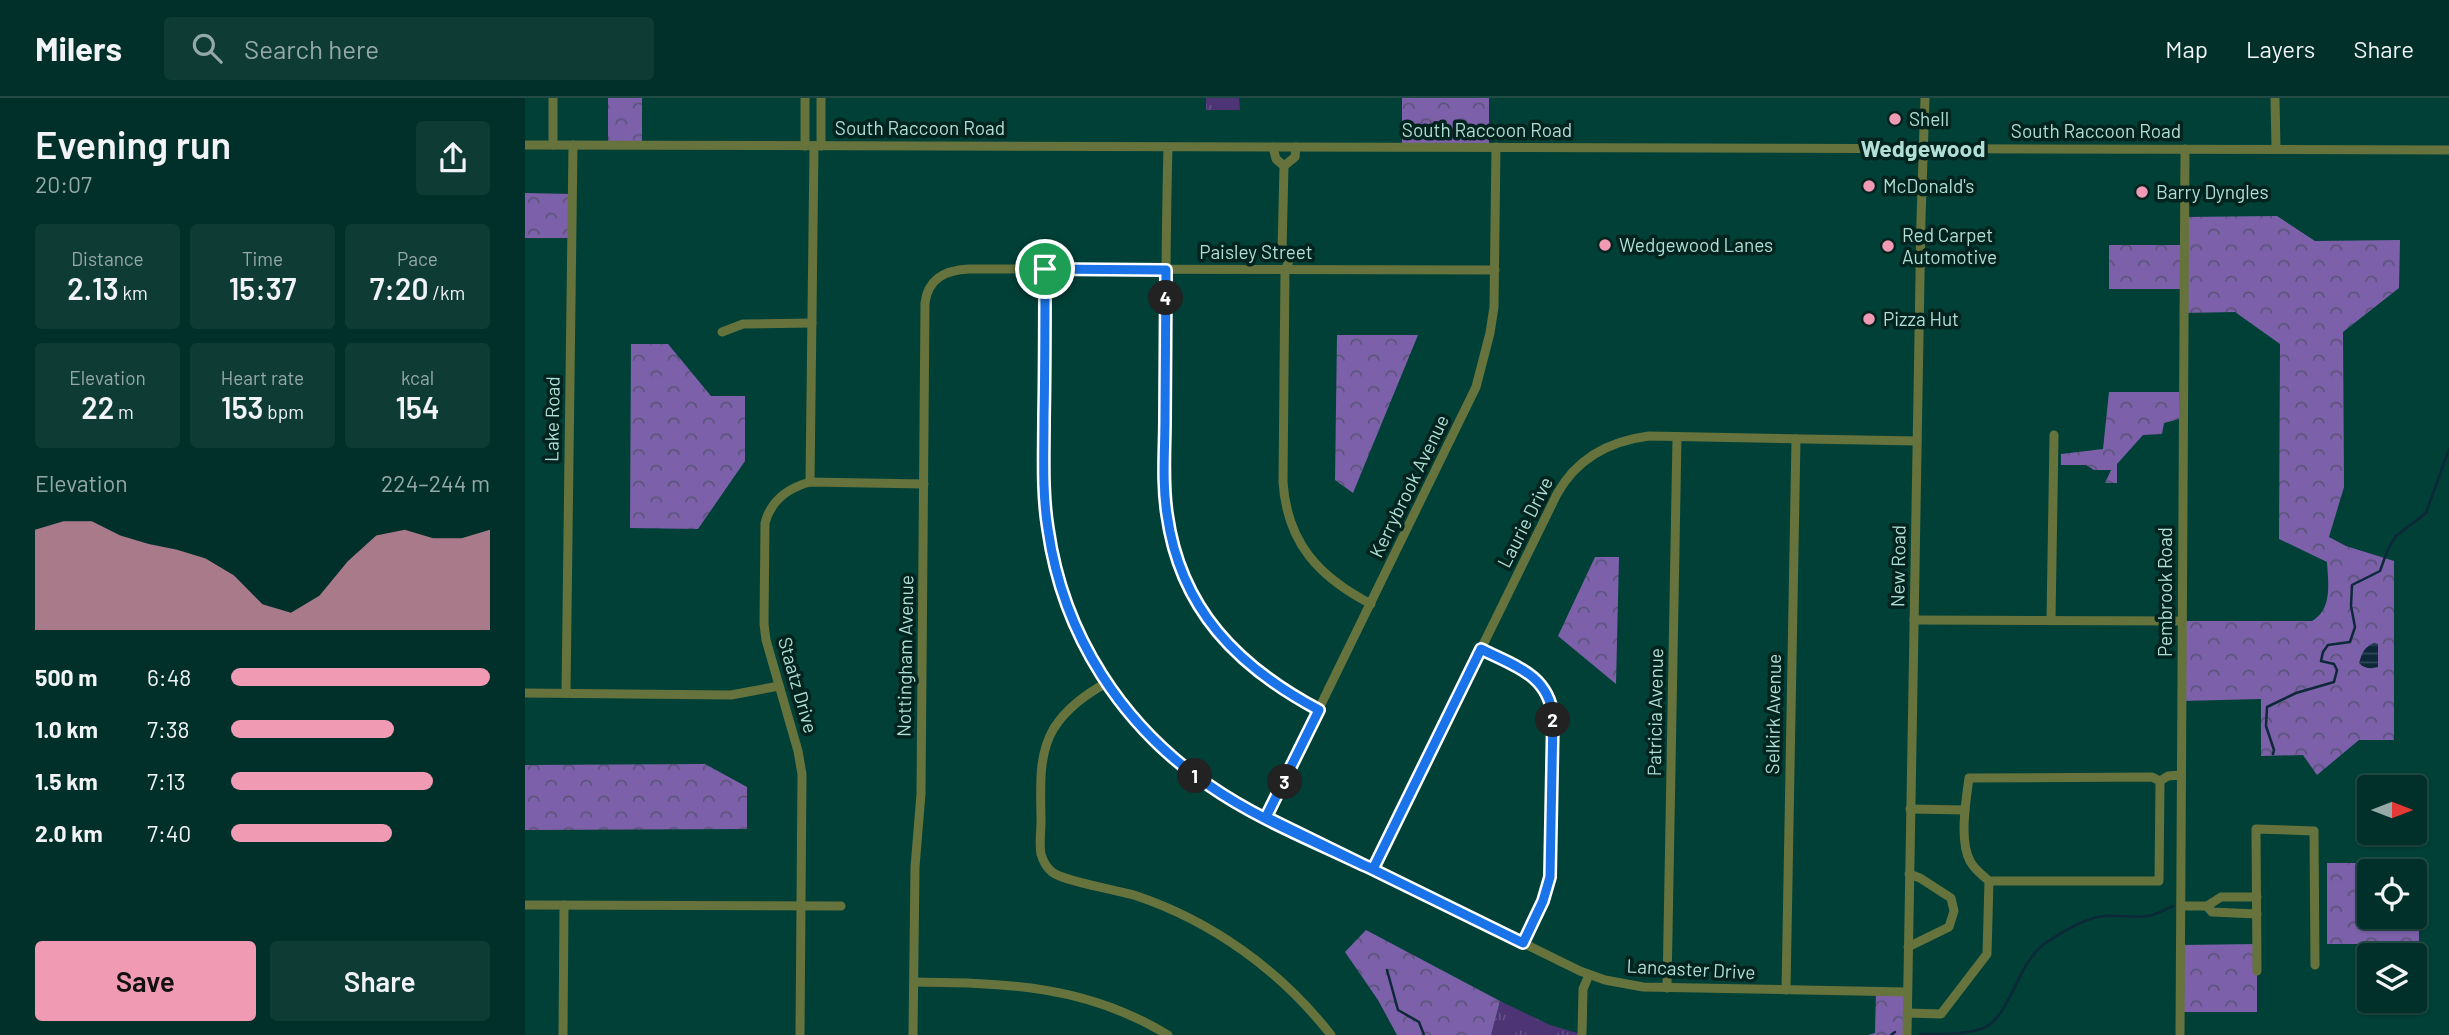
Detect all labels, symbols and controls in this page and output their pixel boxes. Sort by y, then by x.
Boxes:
search box [164,17,654,80]
text: Milers [35,28,122,68]
icon: search [188,29,226,67]
text: Search here [244,33,379,64]
text: Map [2165,34,2208,63]
text: Layers [2246,34,2315,63]
text: Share [2353,34,2414,63]
place label: Shell [1909,107,1949,130]
marker: Shell [1887,111,1903,127]
street label: South Raccoon Road [835,116,1005,139]
street label: South Raccoon Road [1402,118,1572,141]
street label: South Raccoon Road [2011,119,2181,142]
text: Evening run [35,121,231,167]
button: share [416,121,490,195]
district label: Wedgewood [1861,134,1985,162]
text: 20:07 [35,170,92,198]
place label: McDonald's [1883,174,1974,197]
marker: McDonald's [1861,178,1877,194]
place label: Barry Dyngles [2156,180,2269,203]
marker: Barry Dyngles [2134,184,2150,200]
place label: Red Carpet Automotive [1902,223,1997,268]
place label: Wedgewood Lanes [1619,233,1773,256]
marker: Wedgewood Lanes [1597,237,1613,253]
marker: Red Carpet Automotive [1880,238,1896,254]
pin [1015,239,1075,299]
street label: Paisley Street [1199,240,1313,263]
text: Distance [71,247,144,270]
text: Time [242,247,283,270]
text: Pace [397,247,438,270]
icon: arrive [1026,250,1064,288]
text: 2.13 [67,270,119,306]
text: 15:37 [229,270,296,306]
text: 7:20 [370,270,429,306]
pin: 4 [1149,280,1183,316]
text: km [119,281,148,304]
text: /km [429,281,465,304]
text: 4 [1160,286,1171,309]
place label: Pizza Hut [1883,307,1959,330]
marker: Pizza Hut [1861,311,1877,327]
text: Elevation [69,366,146,389]
text: Heart rate [221,366,304,389]
text: kcal [401,366,434,389]
street label: Lake Road [539,376,564,462]
text: 22 [81,389,114,425]
text: 153 [221,389,264,425]
text: 154 [395,389,440,425]
text: m [114,400,134,423]
text: bpm [264,400,304,423]
street label: Kerrybrook Avenue [1364,411,1453,561]
text: Elevation [35,469,128,497]
text: 224–244 m [381,469,490,497]
street label: Laurie Drive [1492,473,1557,571]
street label: New Road [1885,525,1910,607]
street label: Pembrook Road [2153,527,2176,657]
street label: Nottingham Avenue [892,575,917,737]
street label: Staatz Drive [774,634,823,736]
street label: Patricia Avenue [1642,648,1667,776]
street label: Selkirk Avenue [1760,654,1785,774]
text: 500 m [35,663,97,691]
text: 6:48 [147,663,191,691]
pin: 2 [1535,702,1571,738]
text: 2 [1547,708,1558,731]
text: 1.0 km [35,715,98,743]
text: 7:38 [147,715,190,743]
pin: 1 [1177,758,1213,794]
text: 1 [1191,764,1198,787]
pin: 3 [1267,764,1303,800]
text: 1.5 km [35,767,98,795]
text: 7:13 [147,767,186,795]
text: 3 [1279,770,1290,793]
north arrow [2357,775,2427,845]
map controls [2357,775,2427,1013]
text: 2.0 km [35,819,103,847]
text: 7:40 [147,819,191,847]
button: locate [2357,859,2427,929]
button: Save [35,941,256,1021]
button: Share [270,941,490,1021]
button: layers [2357,943,2427,1013]
street label: Lancaster Drive [1626,954,1756,983]

